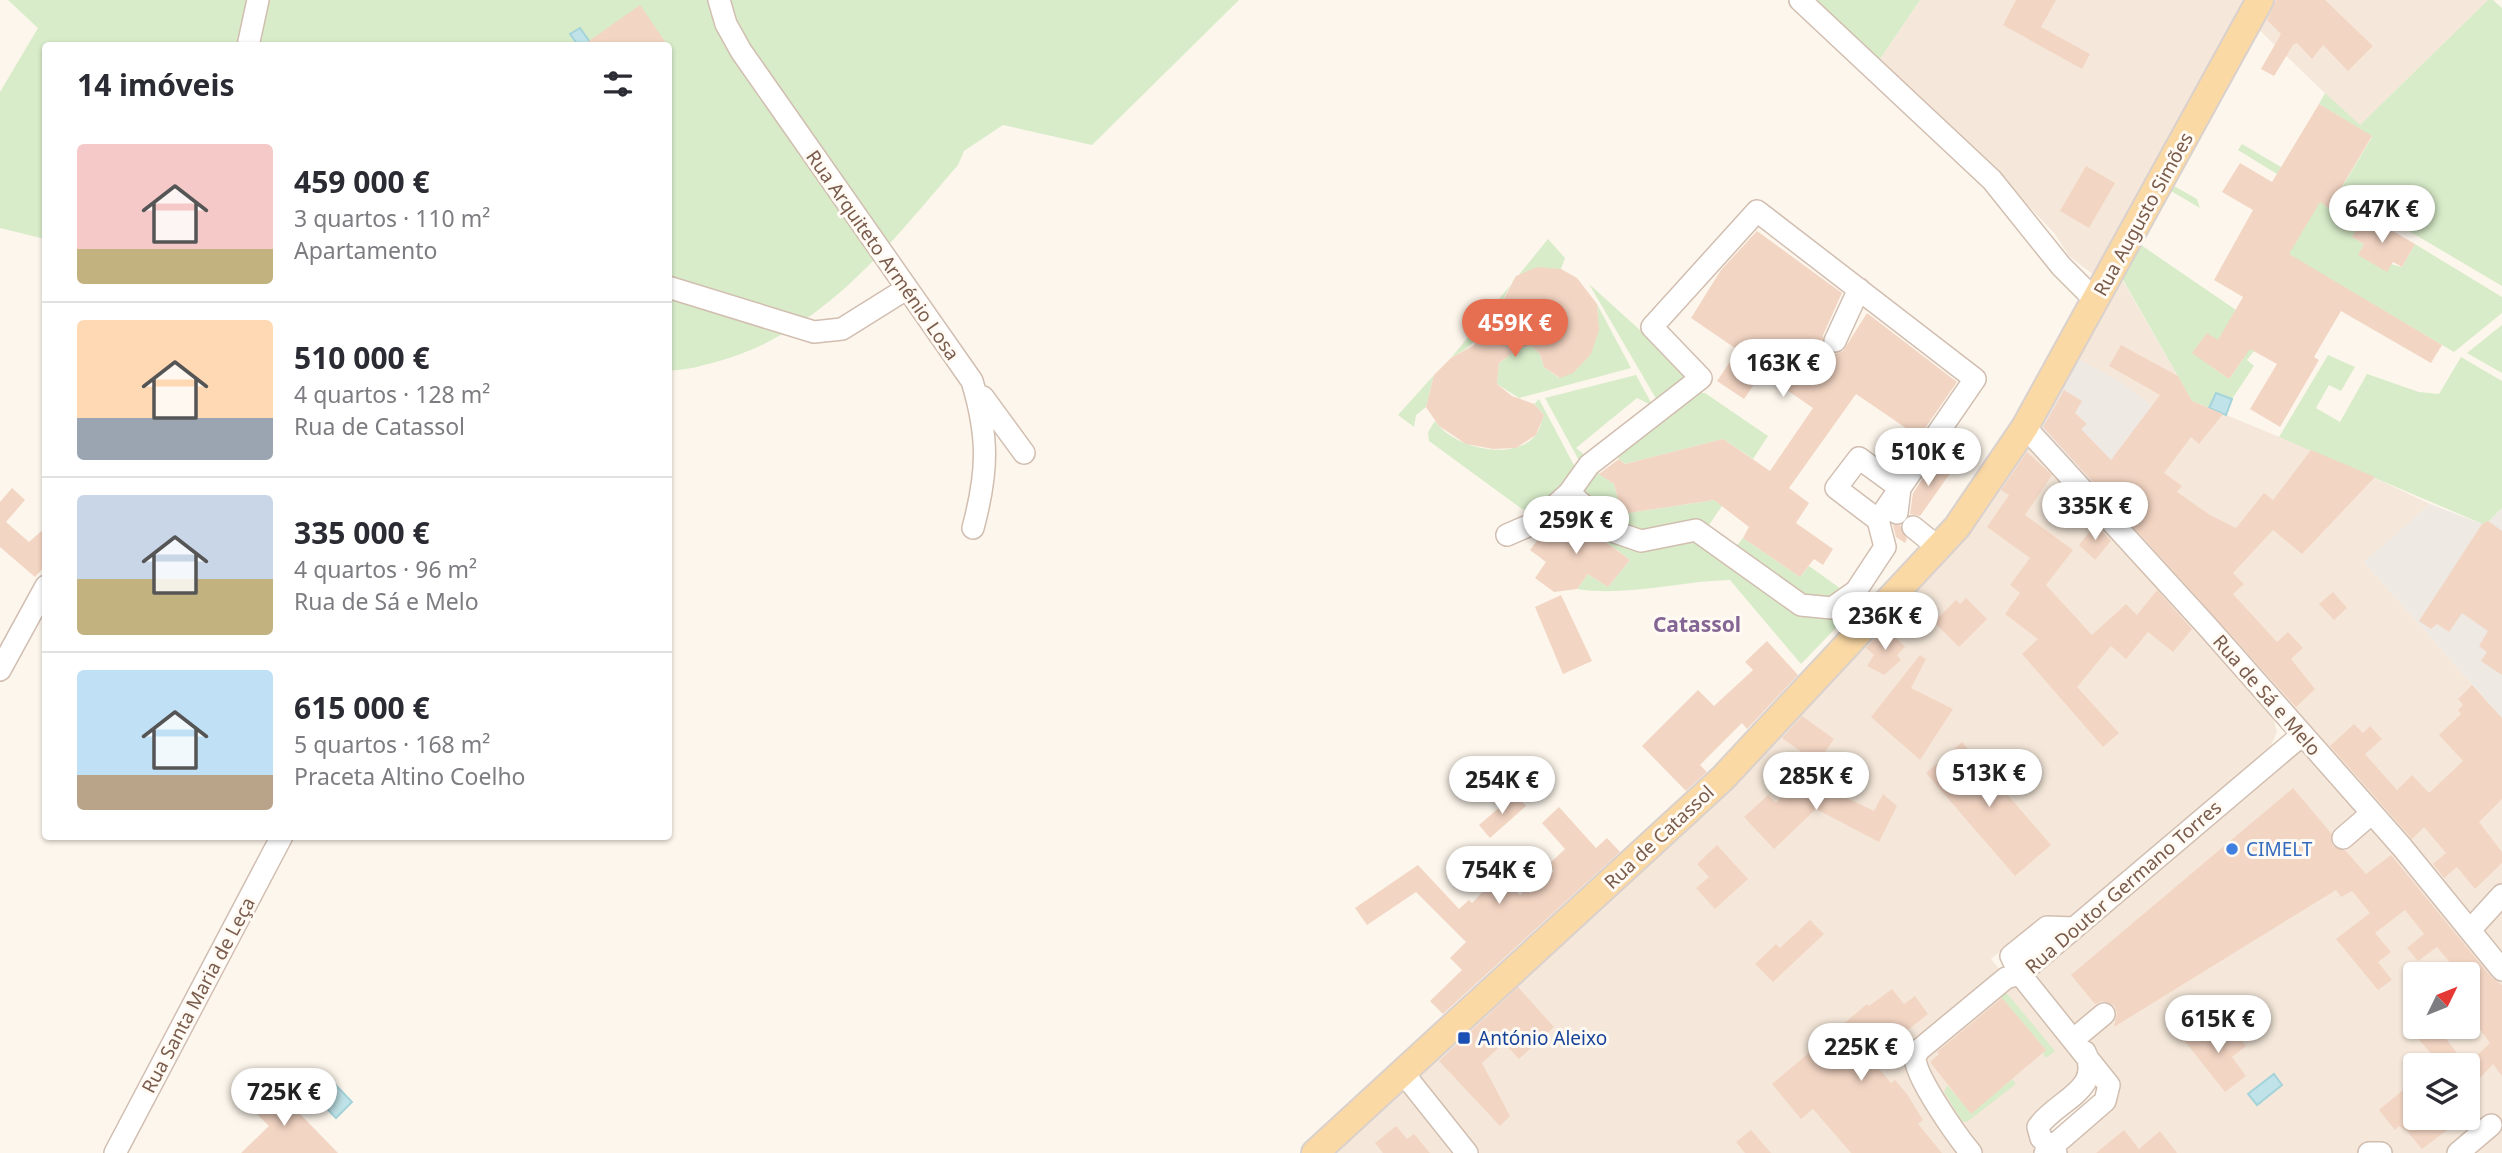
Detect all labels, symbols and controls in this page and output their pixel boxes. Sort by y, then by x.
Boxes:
text: 14 imóveis [77,64,235,105]
icon: filters [599,65,637,103]
street label: Rua Augusto Simões [2087,128,2199,300]
street label: Rua Arquiteto Arménio Losa [800,145,966,365]
text: 459 000 € [294,161,430,202]
icon: home [133,172,217,256]
pin: 647K € [2325,186,2439,245]
text: 647K € [2345,192,2419,224]
text: 3 quartos · 110 m² [294,202,490,234]
text: Apartamento [294,234,437,266]
pin: 459K € [1458,300,1572,359]
text: 459K € [1478,306,1552,338]
text: 510 000 € [294,337,430,378]
pin: 163K € [1726,340,1840,399]
text: 163K € [1746,346,1820,378]
icon: home [133,348,217,432]
text: 4 quartos · 128 m² [294,378,490,410]
text: Rua de Catassol [294,410,465,442]
pin: 510K € [1871,428,1985,488]
text: 510K € [1891,435,1965,467]
pin: 335K € [2038,482,2152,542]
text: 335K € [2058,489,2132,521]
pin: 259K € [1519,496,1633,556]
text: 259K € [1539,503,1613,535]
text: 335 000 € [294,512,430,553]
icon: home [133,523,217,607]
text: 4 quartos · 96 m² [294,553,477,585]
text: Rua de Sá e Melo [294,585,479,617]
pin: 236K € [1828,592,1942,652]
text: 236K € [1848,599,1922,631]
district label: Catassol [1653,610,1741,638]
street label: Rua de Sá e Melo [2207,629,2327,761]
text: 615 000 € [294,687,430,728]
icon: home [133,698,217,782]
text: 5 quartos · 168 m² [294,728,490,760]
pin: 513K € [1932,750,2046,809]
pin: 285K € [1759,752,1873,812]
pin: 254K € [1445,756,1559,816]
text: 513K € [1952,756,2026,788]
text: 285K € [1779,759,1853,791]
text: Praceta Altino Coelho [294,760,526,792]
text: 254K € [1465,763,1539,795]
street label: Rua de Catassol [1598,779,1720,895]
street label: Rua Doutor Germano Torres [2019,794,2227,980]
place label: CIMELT [2246,836,2313,862]
marker: CIMELT [2224,841,2240,857]
pin: 754K € [1442,846,1556,906]
text: 754K € [1462,853,1536,885]
street label: Rua Santa Maria de Leça [135,892,261,1098]
north arrow [2403,962,2480,1040]
map controls [2403,962,2480,1130]
pin: 615K € [2161,996,2275,1055]
text: 615K € [2181,1002,2255,1034]
pin: 225K € [1804,1024,1918,1083]
place label: António Aleixo [1478,1025,1607,1051]
marker: António Aleixo [1456,1030,1472,1046]
text: 225K € [1824,1030,1898,1062]
button: layers [2403,1053,2480,1130]
pin: 725K € [227,1068,341,1128]
text: 725K € [247,1075,321,1107]

